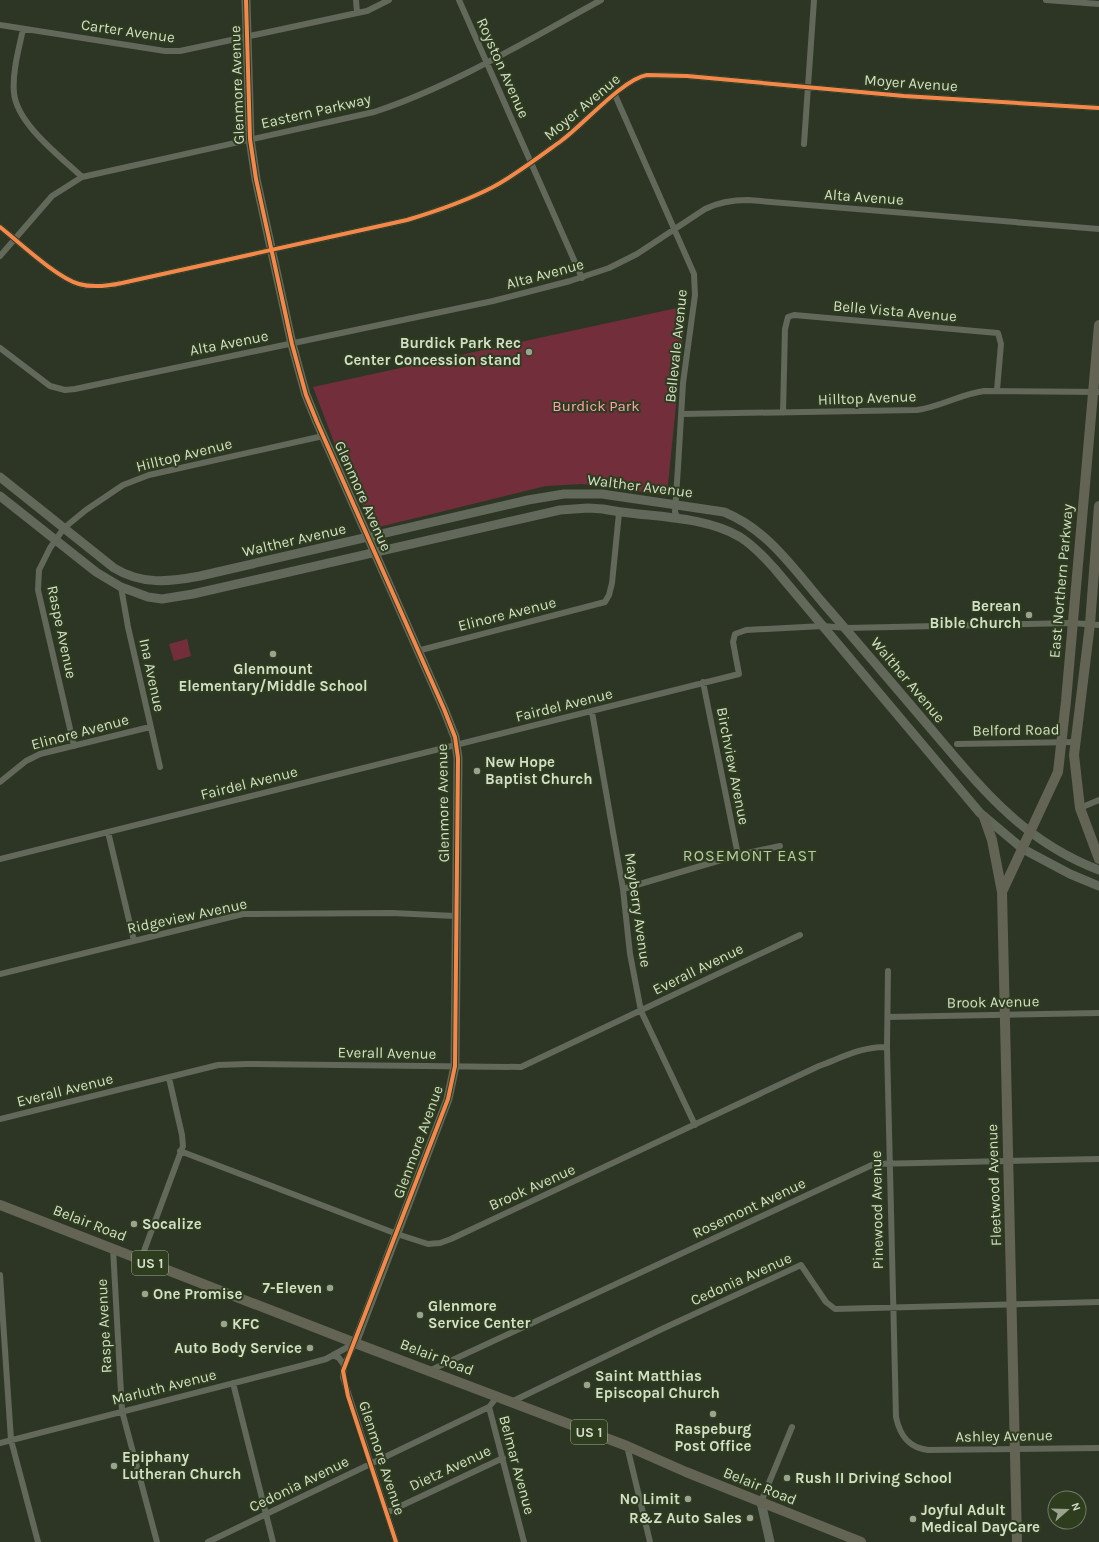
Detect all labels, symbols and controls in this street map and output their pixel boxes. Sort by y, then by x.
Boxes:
street label: Royston Avenue [473,15,533,121]
street label: Carter Avenue [80,16,176,46]
street label: Glenmore Avenue [226,25,248,145]
street label: Moyer Avenue [540,70,624,144]
street label: Moyer Avenue [864,71,958,95]
street label: Eastern Parkway [259,90,373,132]
street label: Alta Avenue [824,185,904,209]
street label: Alta Avenue [504,255,586,293]
street label: Bellevale Avenue [661,288,691,404]
street label: Belle Vista Avenue [832,297,958,325]
street label: Alta Avenue [188,327,270,359]
place label: Burdick Park Rec Center Concession stand [344,334,521,369]
marker: Burdick Park Rec Center Concession stand [524,347,534,357]
street label: Hilltop Avenue [817,387,917,409]
park label: Burdick Park [552,397,640,415]
street label: Hilltop Avenue [134,434,234,476]
street label: Glenmore Avenue [331,438,395,554]
street label: Walther Avenue [586,471,694,501]
street label: East Northern Parkway [1045,503,1077,659]
street label: Walther Avenue [240,519,348,561]
street label: Raspe Avenue [43,584,81,680]
street label: Elinore Avenue [456,593,558,635]
place label: Berean Bible Church [929,597,1021,632]
marker: Berean Bible Church [1024,610,1034,620]
street label: Walther Avenue [867,634,949,726]
street label: Ina Avenue [135,637,169,713]
marker: Glenmount Elementary/Middle School [268,649,278,659]
place label: Glenmount Elementary/Middle School [178,660,368,695]
street label: Fairdel Avenue [514,684,614,726]
street label: Birchview Avenue [713,706,753,826]
street label: Elinore Avenue [29,710,131,754]
street label: Belford Road [972,720,1060,740]
street label: Glenmore Avenue [433,743,453,863]
place label: New Hope Baptist Church [485,753,593,788]
street label: Fairdel Avenue [199,762,299,804]
marker: New Hope Baptist Church [472,766,482,776]
district label: ROSEMONT EAST [683,846,817,865]
street label: Mayberry Avenue [621,852,655,968]
street label: Ridgeview Avenue [125,894,249,938]
street label: Everall Avenue [650,939,746,999]
street label: Brook Avenue [947,992,1039,1012]
street label: Everall Avenue [338,1043,436,1063]
street label: Everall Avenue [15,1069,115,1111]
street label: Glenmore Avenue [389,1083,447,1201]
street label: Fleetwood Avenue [983,1124,1005,1246]
street label: Pinewood Avenue [867,1151,887,1269]
street label: Brook Avenue [486,1160,578,1214]
street label: Rosemont Avenue [690,1174,808,1242]
street label: Belair Road [51,1201,129,1245]
place label: Socalize [142,1215,202,1233]
marker: Socalize [129,1219,139,1229]
street label: Cedonia Avenue [688,1249,794,1309]
road number: US 1 [132,1251,168,1275]
street label: Raspe Avenue [93,1278,115,1374]
place label: 7-Eleven [263,1279,322,1297]
marker: 7-Eleven [325,1283,335,1293]
place label: One Promise [153,1285,242,1303]
marker: One Promise [140,1289,150,1299]
place label: Glenmore Service Center [428,1297,530,1332]
marker: Glenmore Service Center [415,1310,425,1320]
place label: KFC [232,1315,260,1333]
marker: KFC [219,1319,229,1329]
street label: Belair Road [398,1335,476,1379]
place label: Auto Body Service [174,1339,302,1357]
marker: Auto Body Service [305,1343,315,1353]
street label: Marluth Avenue [110,1365,218,1409]
place label: Saint Matthias Episcopal Church [595,1367,720,1402]
marker: Saint Matthias Episcopal Church [582,1380,592,1390]
street label: Glenmore Avenue [355,1399,409,1517]
marker: Raspeburg Post Office [708,1409,718,1419]
street label: Belmar Avenue [495,1413,539,1517]
road number: US 1 [571,1420,607,1444]
place label: Raspeburg Post Office [675,1420,752,1455]
street label: Ashley Avenue [955,1426,1053,1446]
street label: Dietz Avenue [406,1441,494,1495]
place label: Epiphany Lutheran Church [122,1448,241,1483]
street label: Cedonia Avenue [246,1452,352,1516]
marker: Epiphany Lutheran Church [109,1461,119,1471]
street label: Belair Road [721,1463,799,1509]
place label: Rush II Driving School [795,1469,952,1487]
marker: Rush II Driving School [782,1473,792,1483]
place label: No Limit [620,1490,680,1508]
north arrow [1047,1490,1087,1530]
marker: No Limit [683,1494,693,1504]
place label: Joyful Adult Medical DayCare [921,1501,1040,1536]
text: N [1068,1501,1083,1513]
place label: R&Z Auto Sales [629,1509,742,1527]
marker: R&Z Auto Sales [745,1513,755,1523]
marker: Joyful Adult Medical DayCare [908,1514,918,1524]

